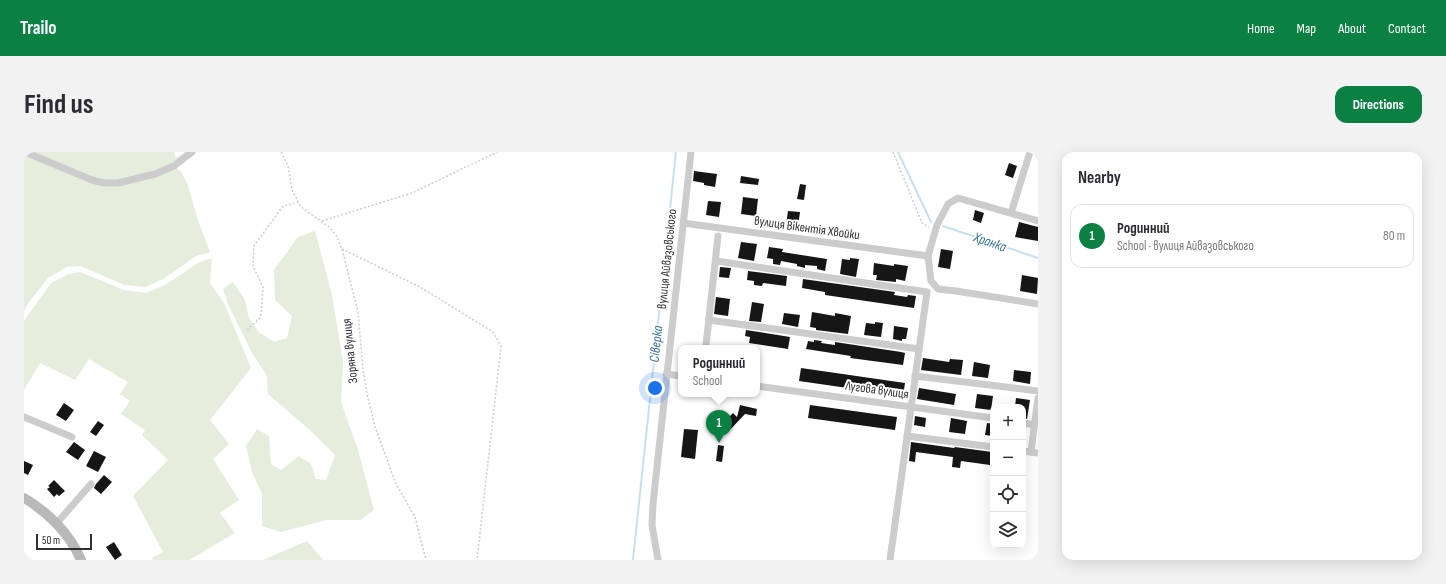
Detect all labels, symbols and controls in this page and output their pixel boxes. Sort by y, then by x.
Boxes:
text: Trailo [20,17,57,40]
text: Home [1247,20,1275,37]
text: Map [1297,20,1316,37]
text: About [1338,20,1366,37]
text: Contact [1388,20,1426,37]
button: Directions [1335,86,1422,123]
text: Find us [24,88,93,121]
text: Nearby [1078,168,1121,188]
street label: вулиця Айвазовського [654,208,680,310]
street label: вулиця Вікентія Хвойки [753,213,861,243]
text: Родинний [1117,219,1170,238]
water label: Хранка [970,228,1009,256]
text: 1 [1089,228,1095,244]
text: 80 m [1383,228,1405,244]
text: School · вулиця Айвазовського [1117,238,1254,254]
street label: Зоряна вулиця [339,318,361,384]
water label: Сіверка [646,325,666,363]
popup [678,345,760,397]
text: Родинний [693,354,745,373]
text: School [693,373,722,389]
your location [645,378,665,398]
street label: Лугова вулиця [843,378,910,402]
map controls [990,404,1026,548]
button: + [990,404,1026,440]
pin: 1 [706,410,732,443]
button: − [990,440,1026,476]
button: locate [990,476,1026,512]
button: layers [990,512,1026,548]
scale bar [36,532,92,551]
text: 50 m [42,534,60,547]

